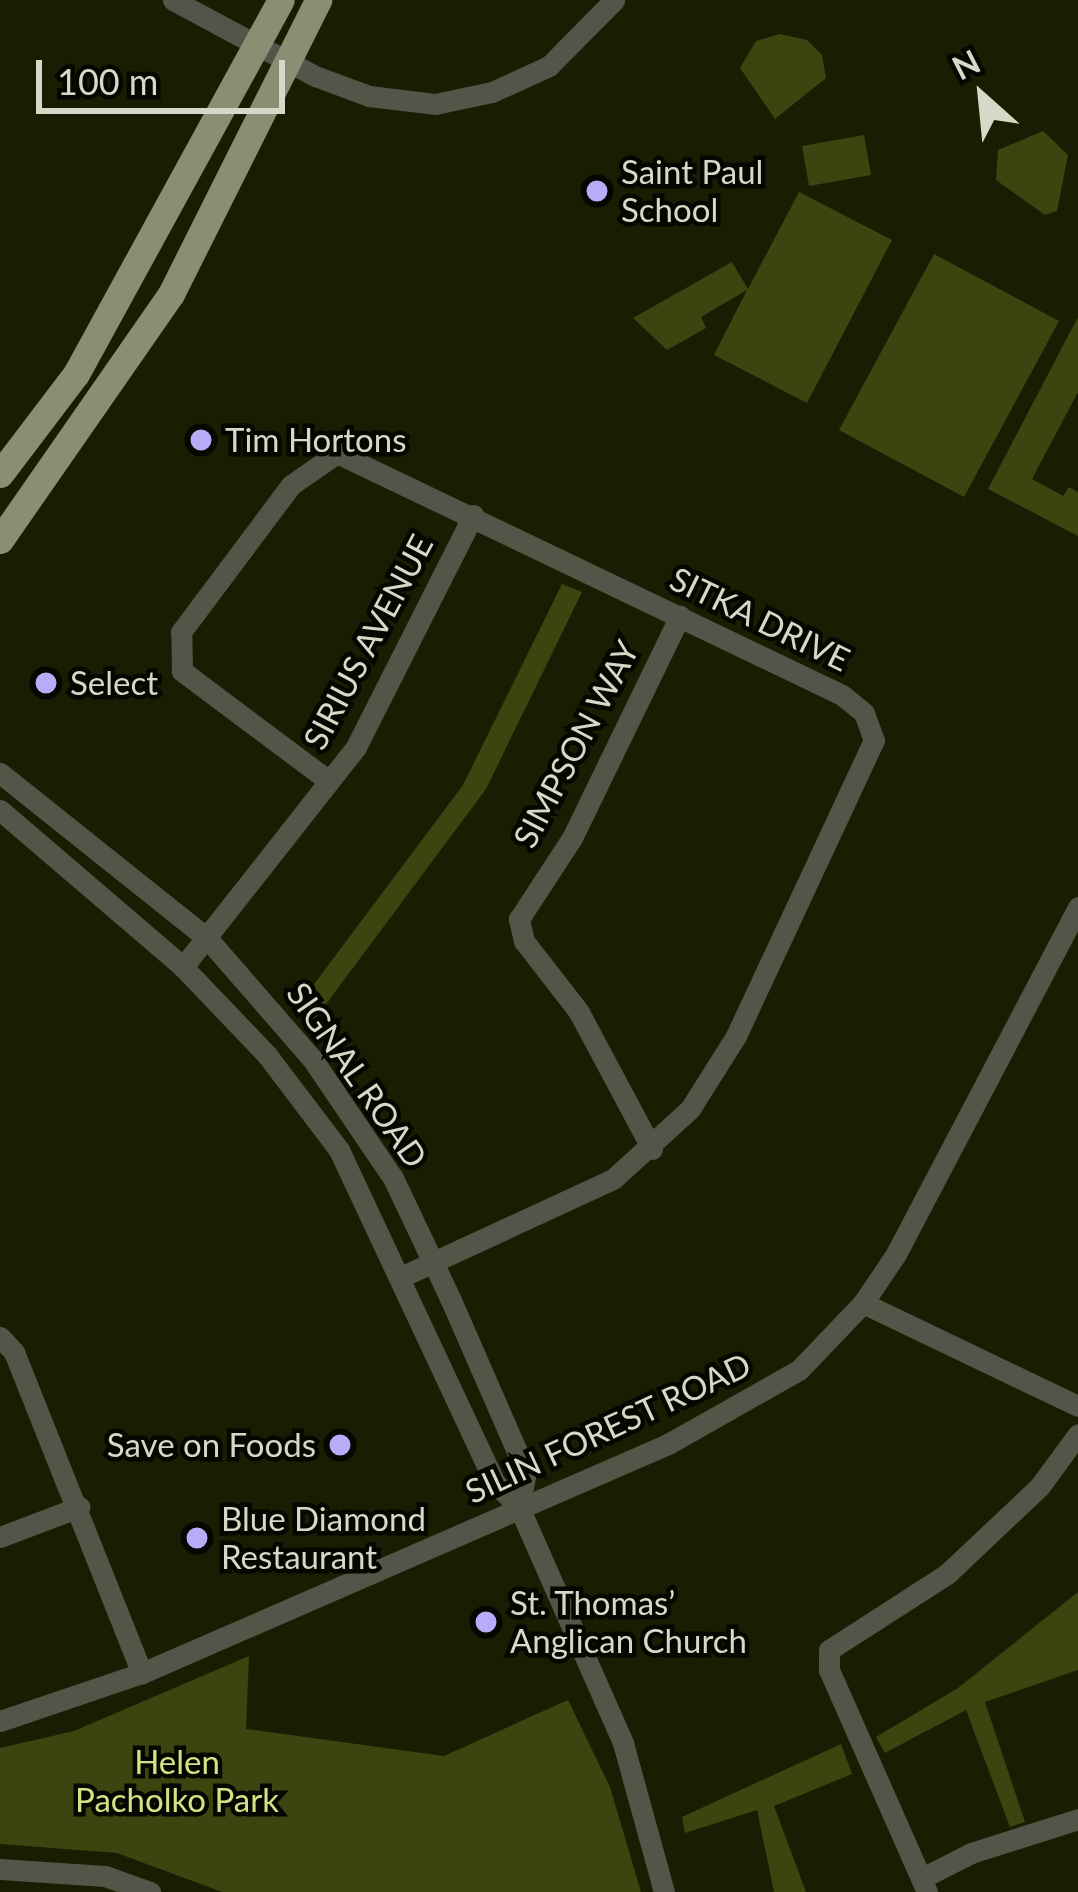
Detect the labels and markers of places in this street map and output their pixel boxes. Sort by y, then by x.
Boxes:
place label: Saint Paul School [621,152,763,230]
marker: Saint Paul School [584,178,610,204]
place label: Tim Hortons [225,420,406,460]
marker: Tim Hortons [188,427,214,453]
place label: Select [70,663,158,703]
marker: Select [33,670,59,696]
place label: Save on Foods [107,1425,316,1465]
marker: Save on Foods [327,1432,353,1458]
place label: Blue Diamond Restaurant [221,1499,426,1577]
marker: Blue Diamond Restaurant [184,1525,210,1551]
place label: St. Thomas’ Anglican Church [510,1583,747,1661]
marker: St. Thomas’ Anglican Church [473,1609,499,1635]

